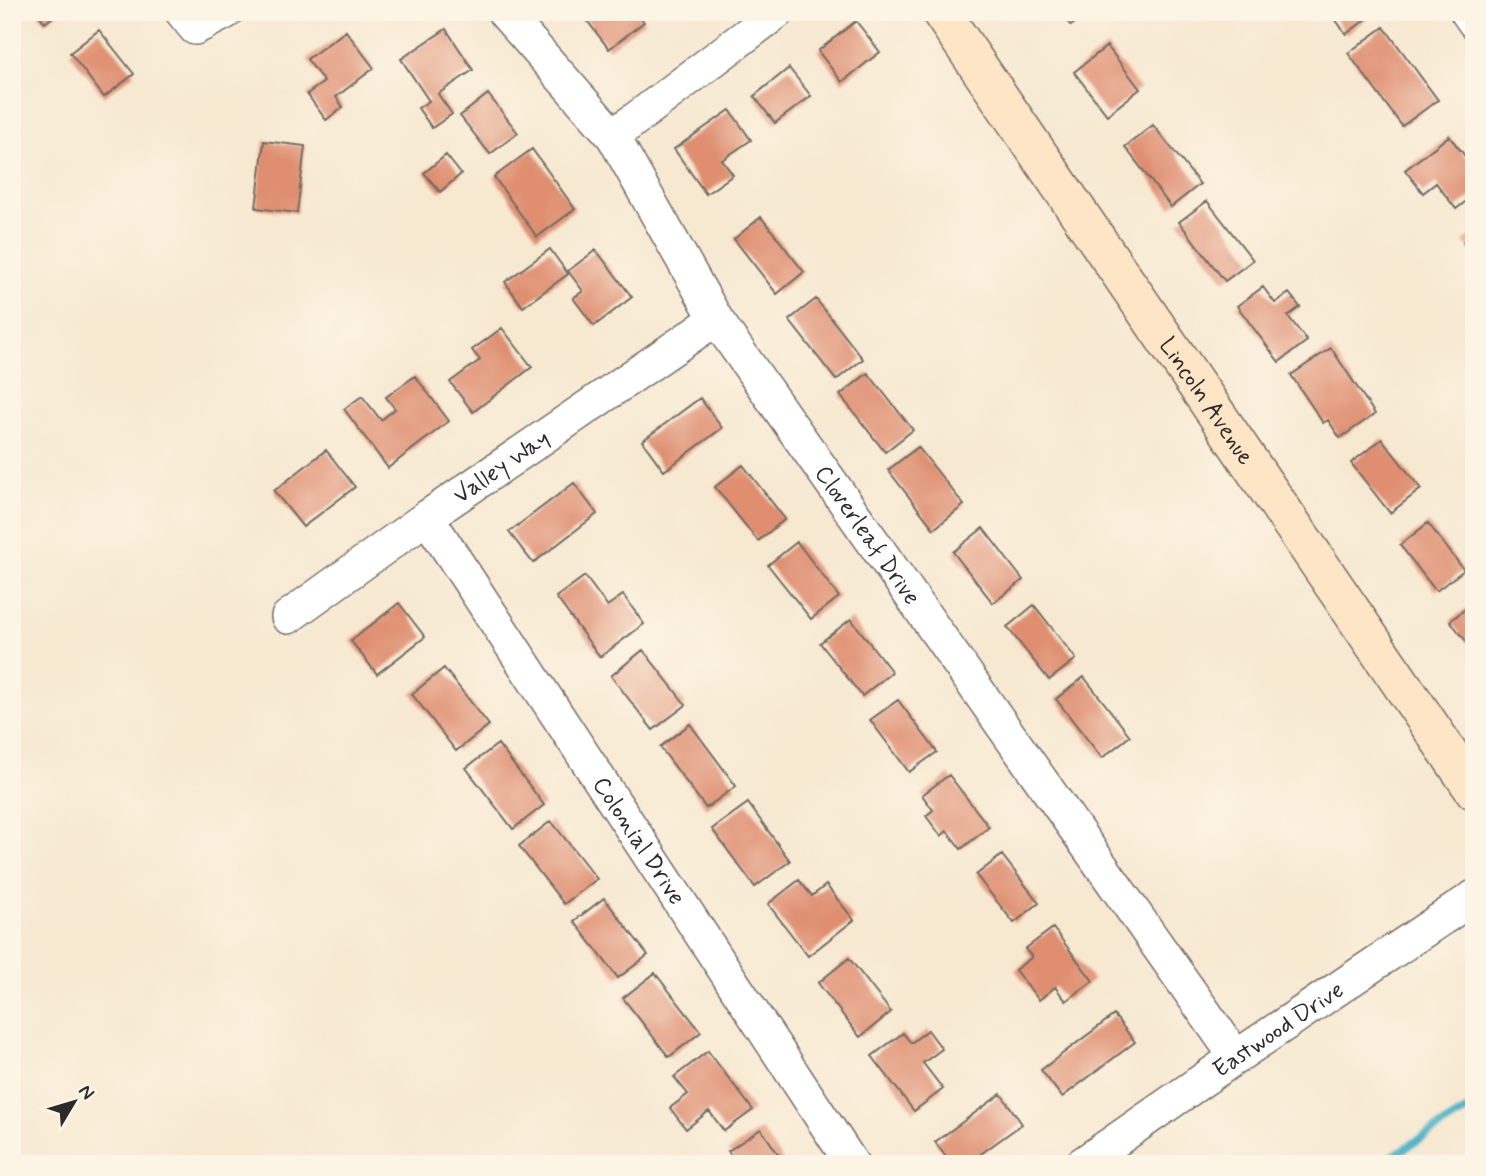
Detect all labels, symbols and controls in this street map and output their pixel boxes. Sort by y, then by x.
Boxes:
street label: Lincoln Avenue [1151,332,1261,471]
street label: Valley Way [448,424,556,511]
street label: Cloverleaf Drive [807,460,927,612]
street label: Colonial Drive [585,771,692,911]
street label: Eastwood Drive [1207,975,1350,1085]
north arrow [38,1068,108,1138]
text: N [72,1080,100,1105]

